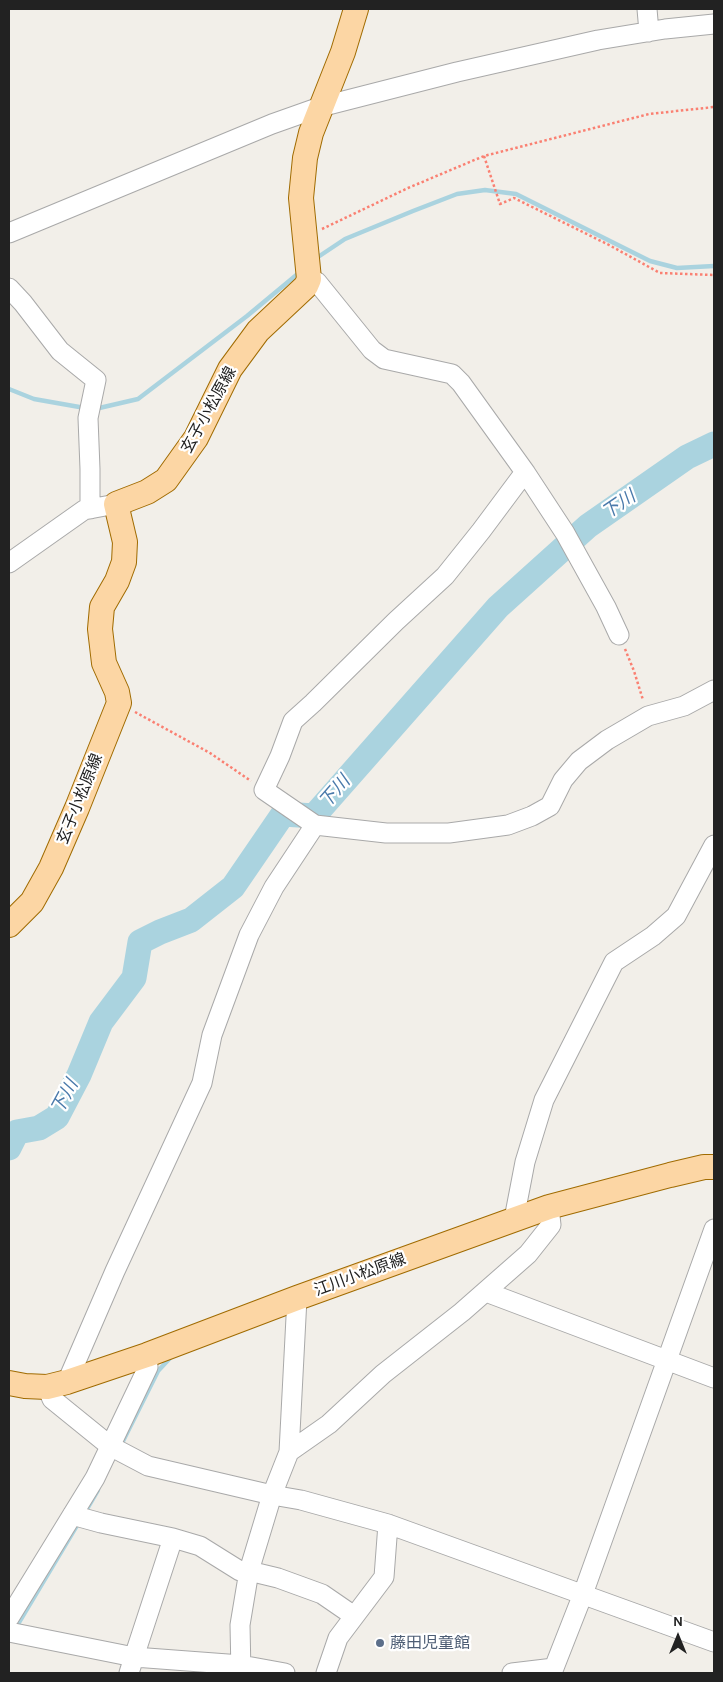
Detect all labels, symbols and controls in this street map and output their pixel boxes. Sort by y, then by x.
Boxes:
street label: 玄子小松原線 [177,363,241,457]
water label: 下川 [598,486,640,524]
street label: 玄子小松原線 [53,751,107,847]
water label: 下川 [315,771,355,813]
water label: 下川 [47,1076,83,1118]
street label: 江川小松原線 [312,1250,408,1300]
north arrow [653,1612,703,1662]
text: N [673,1613,683,1630]
place label: 藤田児童館 [390,1633,470,1653]
marker: 藤田児童館 [374,1637,386,1649]

